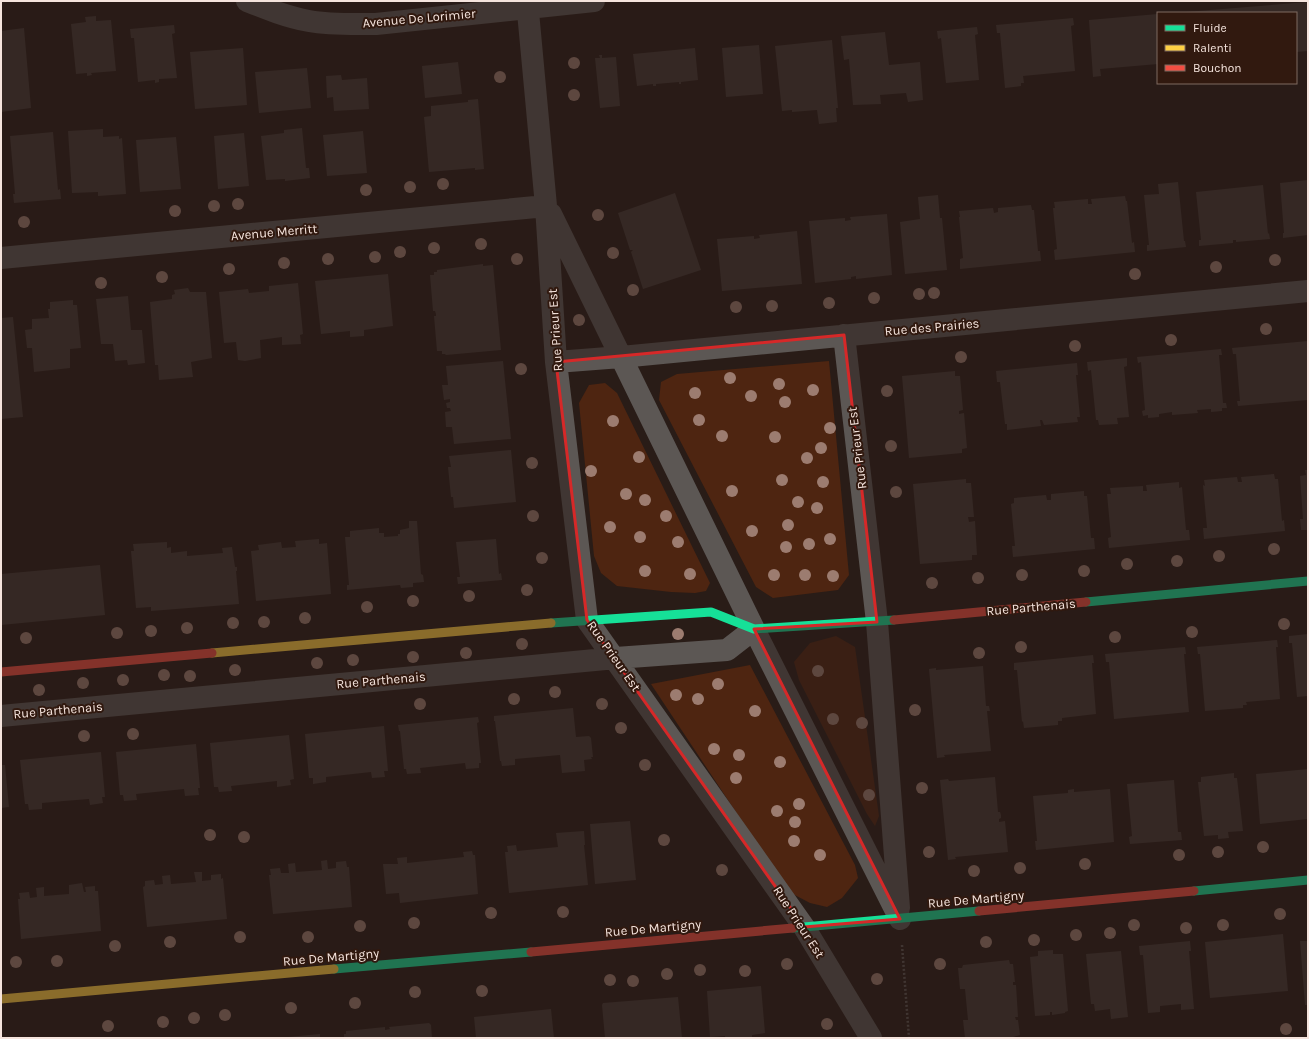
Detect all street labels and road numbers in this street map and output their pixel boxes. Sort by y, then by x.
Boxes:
street label: Avenue De Lorimier [362,6,476,30]
street label: Avenue Merritt [230,221,318,243]
street label: Rue Prieur Est [545,288,565,372]
street label: Rue des Prairies [884,315,980,339]
street label: Rue Prieur Est [845,406,869,490]
street label: Rue Parthenais [986,596,1077,618]
street label: Rue Prieur Est [584,618,644,694]
street label: Rue Parthenais [336,669,427,691]
street label: Rue Parthenais [13,699,104,721]
street label: Rue Prieur Est [770,883,828,961]
street label: Rue De Martigny [927,887,1025,911]
street label: Rue De Martigny [604,916,702,940]
street label: Rue De Martigny [282,945,380,969]

